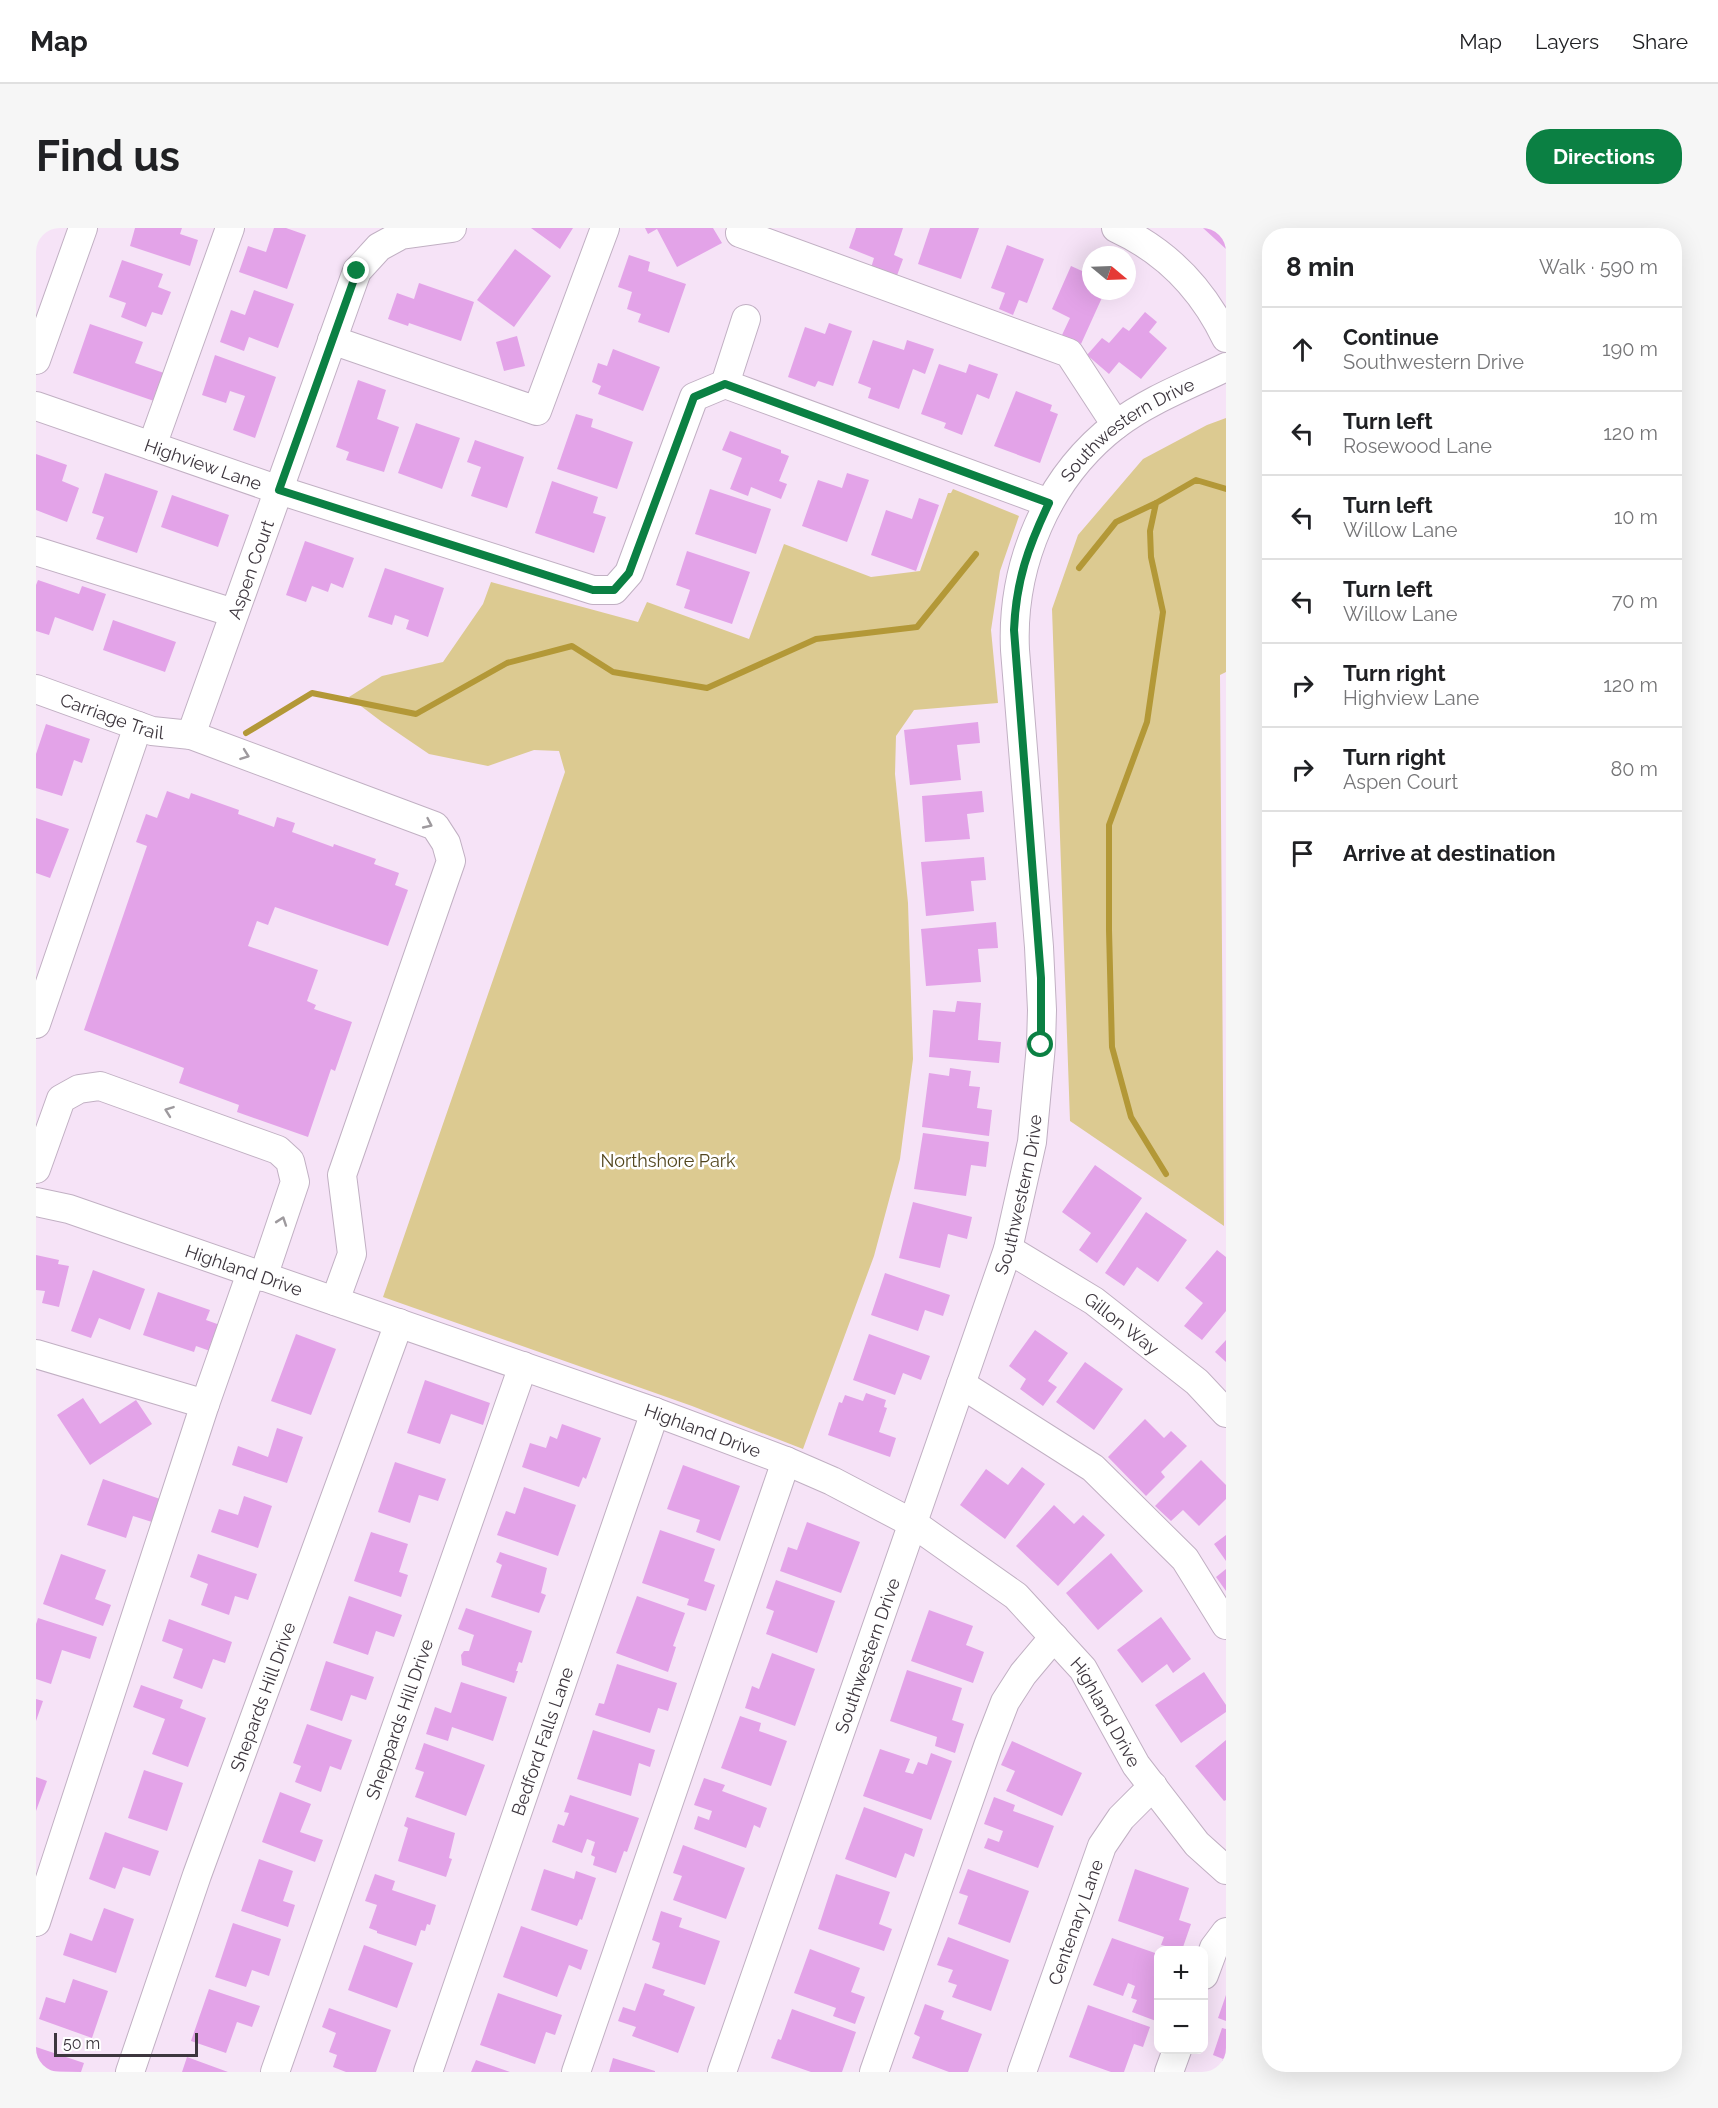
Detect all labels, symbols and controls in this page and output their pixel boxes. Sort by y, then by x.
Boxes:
text: Map [30,25,88,58]
text: Map [1459,29,1502,54]
text: Layers [1535,29,1599,54]
text: Share [1632,29,1688,54]
button: Directions [1526,129,1682,184]
text: Find us [36,132,180,181]
north arrow [1082,246,1136,300]
text: 8 min [1286,252,1354,282]
text: Walk · 590 m [1539,255,1658,279]
route end [343,257,369,283]
text: Continue [1343,324,1439,350]
icon: ahead [1286,333,1319,366]
text: 190 m [1602,337,1658,361]
text: Southwestern Drive [1343,350,1524,374]
street label: Southwestern Drive [1056,373,1198,485]
text: Turn left [1343,408,1433,434]
icon: left [1286,417,1319,450]
text: 120 m [1603,421,1658,445]
street label: Highview Lane [142,434,265,494]
text: Rosewood Lane [1343,434,1492,458]
text: Turn left [1343,492,1433,518]
icon: left [1286,501,1319,534]
text: 10 m [1614,505,1658,529]
street label: Aspen Court [223,517,278,622]
text: Willow Lane [1343,518,1457,542]
text: Turn left [1343,576,1433,602]
icon: left [1286,585,1319,618]
text: 70 m [1612,589,1658,613]
text: Willow Lane [1343,602,1457,626]
text: Turn right [1343,660,1446,686]
icon: right [1286,669,1319,702]
text: 120 m [1603,673,1658,697]
text: Highview Lane [1343,686,1479,710]
street label: Carriage Trail [58,688,165,743]
text: Turn right [1343,744,1446,770]
one-way arrow [239,748,250,760]
icon: right [1286,753,1319,786]
text: 80 m [1610,757,1658,781]
text: Aspen Court [1343,770,1458,794]
one-way arrow [421,816,432,828]
icon: arrive [1286,837,1319,870]
text: Arrive at destination [1343,840,1556,866]
route start [1027,1031,1053,1057]
one-way arrow [164,1105,175,1118]
street label: Southwestern Drive [990,1113,1045,1277]
park label: Northshore Park [600,1150,736,1171]
one-way arrow [274,1216,287,1227]
street label: Highland Drive [183,1240,306,1300]
street label: Gillon Way [1081,1287,1164,1359]
street label: Highland Drive [642,1399,764,1461]
street label: Southwestern Drive [830,1575,904,1736]
street label: Shepards Hill Drive [225,1619,299,1774]
street label: Sheppards Hill Drive [361,1636,437,1802]
street label: Highland Drive [1067,1652,1146,1771]
street label: Bedford Falls Lane [507,1664,577,1818]
street label: Centenary Lane [1043,1856,1107,1988]
map controls [1154,1946,1208,2054]
button: + [1154,1946,1208,2000]
button: − [1154,2000,1208,2054]
scale bar [54,2030,198,2058]
text: 50 m [63,2034,100,2053]

